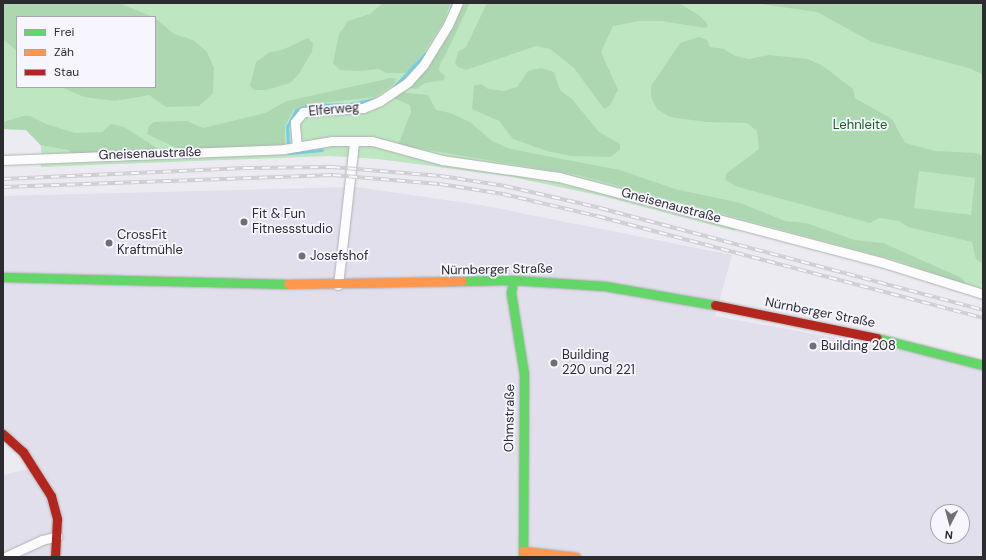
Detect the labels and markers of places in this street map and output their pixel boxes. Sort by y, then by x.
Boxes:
place label: Fit & Fun Fitnessstudio [252,207,333,238]
marker: Fit & Fun Fitnessstudio [239,217,249,227]
place label: CrossFit Kraftmühle [117,228,183,259]
marker: CrossFit Kraftmühle [104,238,114,248]
place label: Josefshof [310,248,368,264]
marker: Josefshof [297,251,307,261]
place label: Building 208 [821,338,896,354]
marker: Building 208 [808,341,818,351]
place label: Building 220 und 221 [562,348,635,379]
marker: Building 220 und 221 [549,358,559,368]

